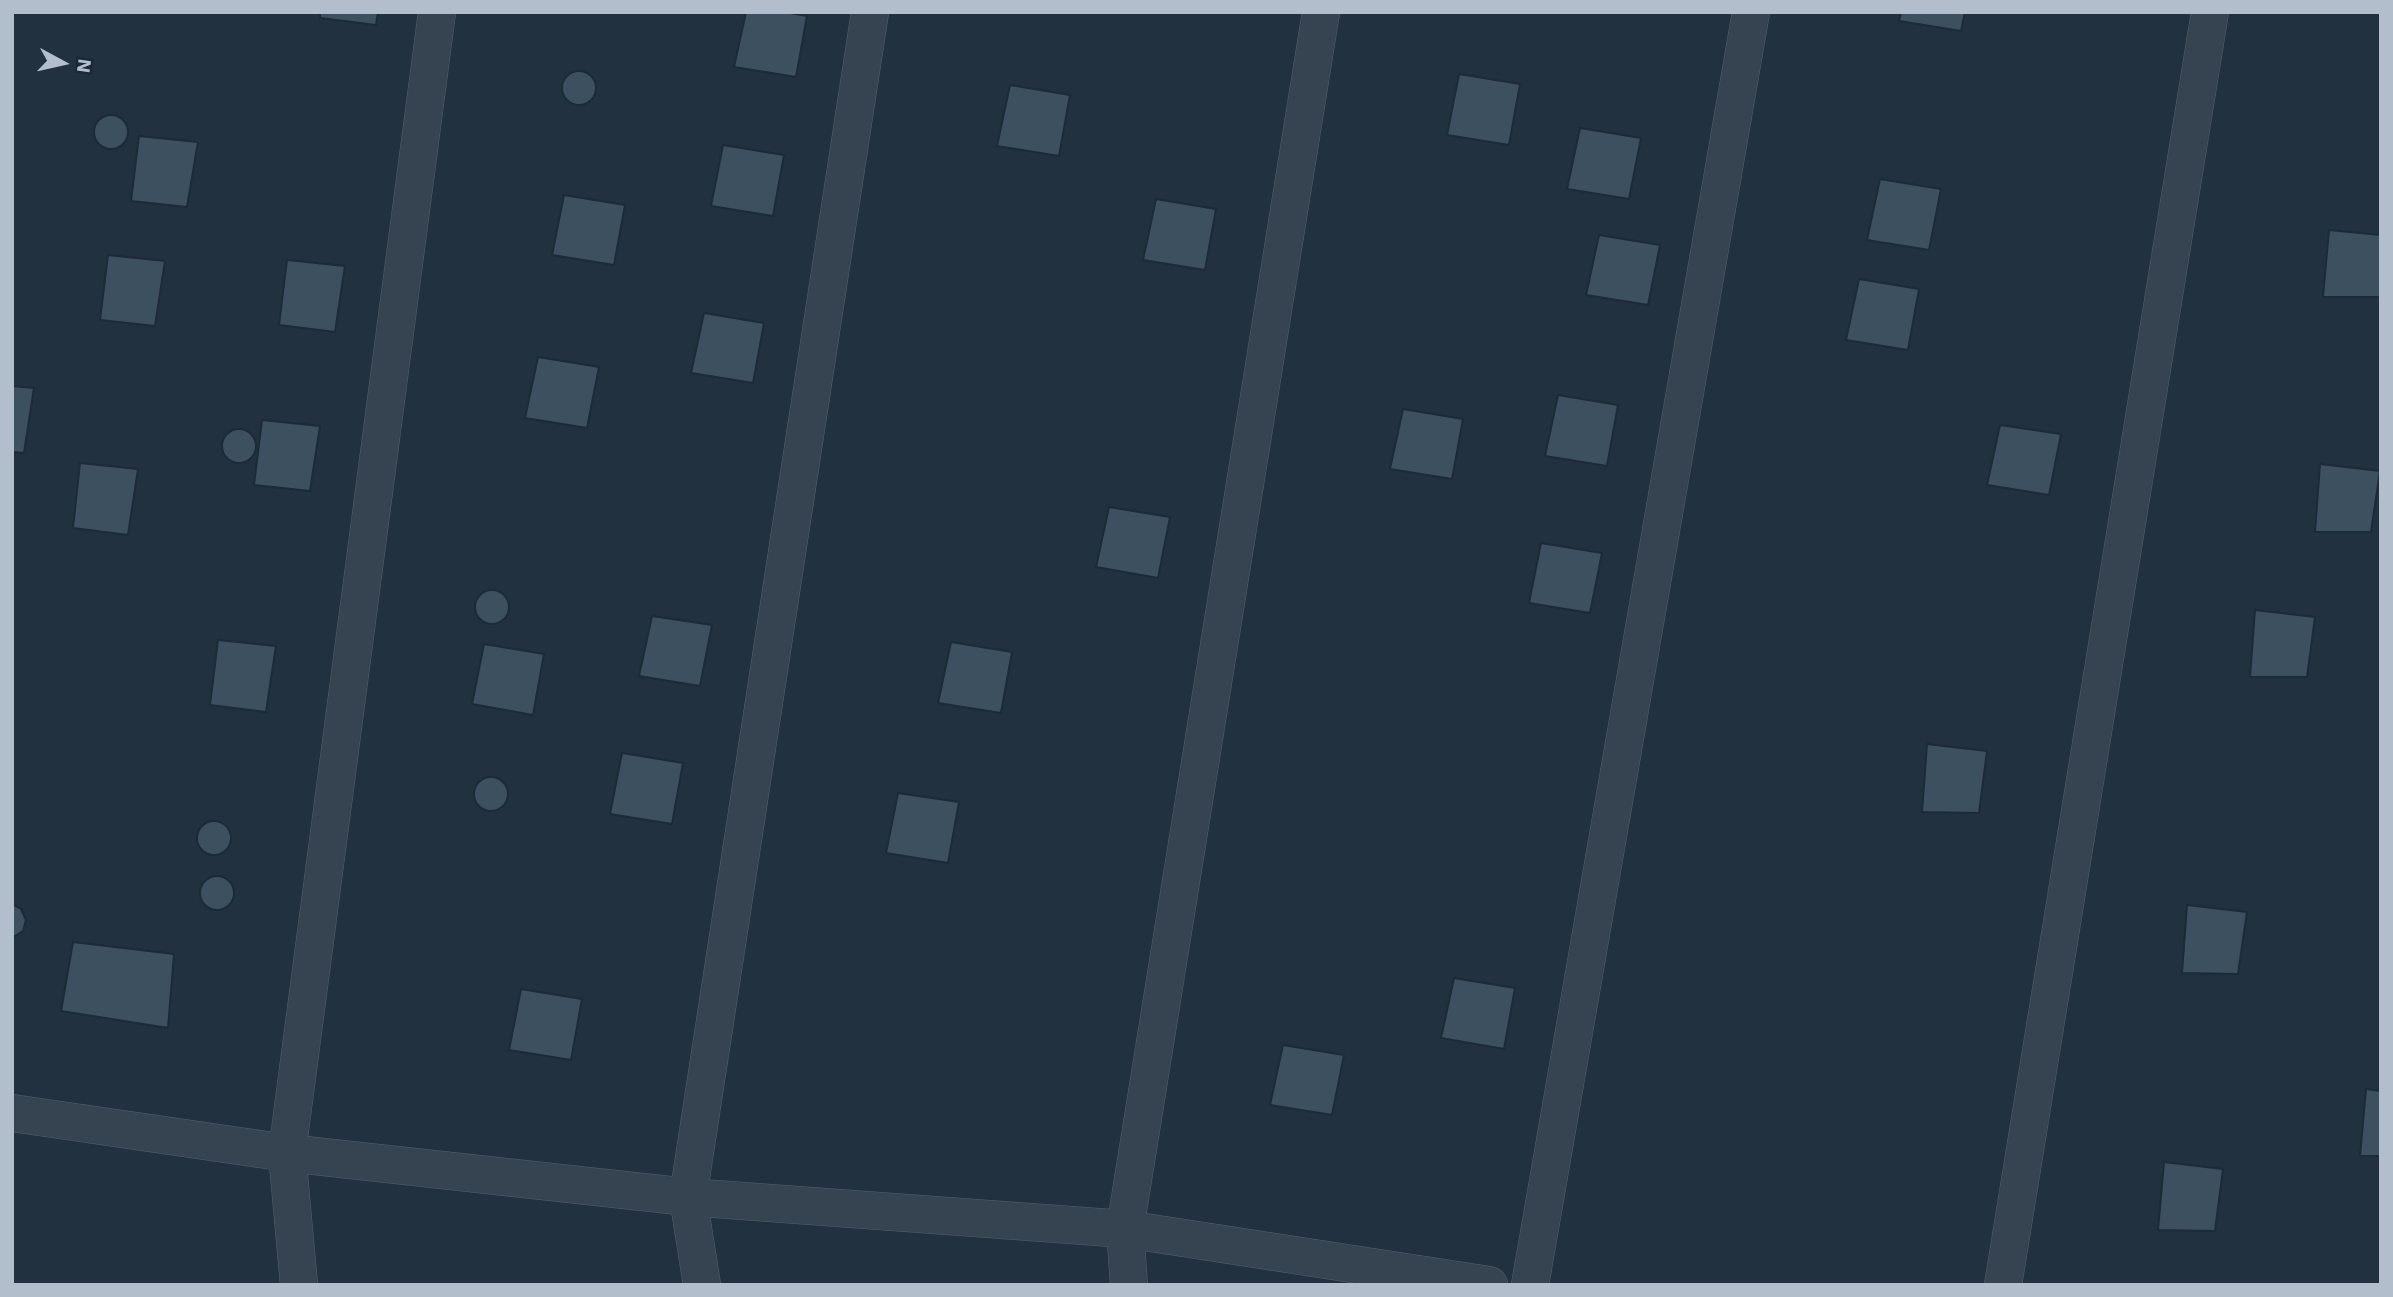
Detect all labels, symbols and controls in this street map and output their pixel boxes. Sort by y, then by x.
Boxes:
north arrow [28,28,98,98]
text: N [72,57,97,75]

